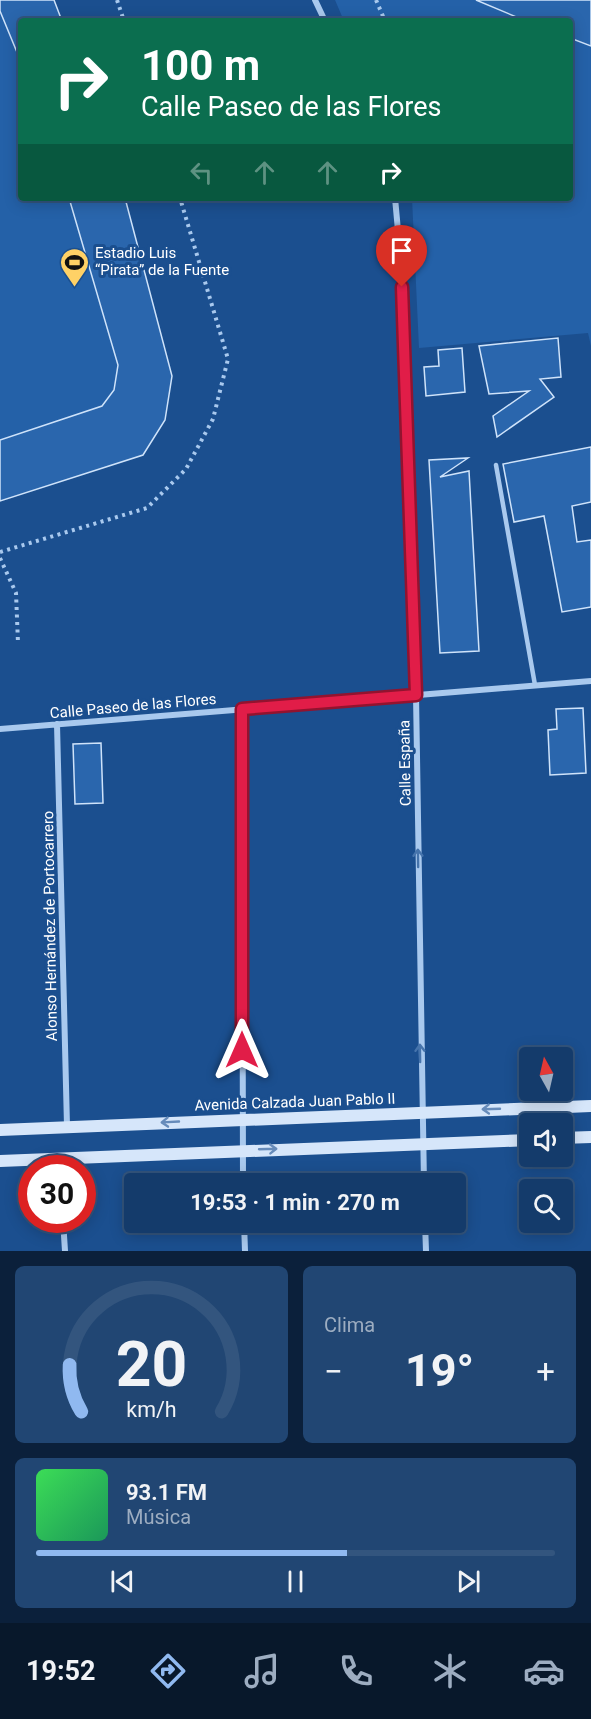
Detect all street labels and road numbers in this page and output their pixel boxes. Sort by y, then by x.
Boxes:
street label: Calle Paseo de las Flores [49,690,217,722]
street label: Calle España [395,720,415,806]
street label: Alonso Hernández de Portocarrero [39,811,61,1041]
street label: Avenida Calzada Juan Pablo II [194,1089,396,1115]

